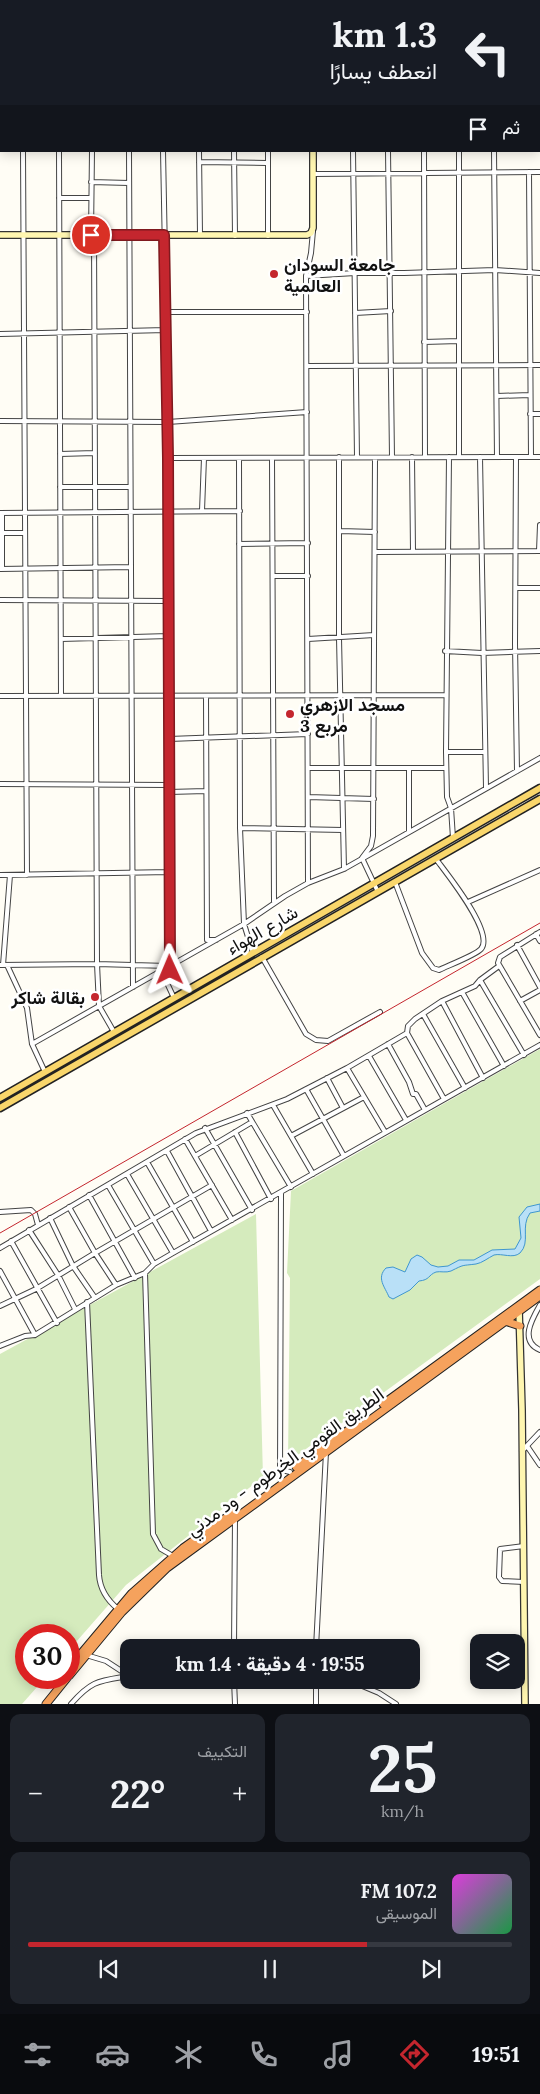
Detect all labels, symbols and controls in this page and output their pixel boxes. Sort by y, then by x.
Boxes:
text: 1.3 km [333,12,437,57]
icon: left [455,20,520,85]
text: انعطف يسارًا [330,57,437,85]
icon: arrive [464,115,492,143]
text: ثم [502,115,520,139]
pin [70,214,112,256]
icon: arrive [77,221,105,249]
place label: جامعة السودان العالمية [284,253,395,297]
marker: جامعة السودان العالمية [268,268,280,280]
place label: مسجد الازهري مربع 3 [300,693,405,738]
marker: مسجد الازهري مربع 3 [284,708,296,720]
street label: شارع الهواء [222,900,302,961]
position arrow [143,943,195,995]
place label: بقالة شاكر [10,986,85,1009]
marker: بقالة شاكر [89,991,101,1003]
street label: الطريق القومي الخرطوم - ود مدني [182,1383,391,1545]
speed limit sign: 30 [15,1624,80,1689]
map controls [470,1634,525,1689]
button: layers [470,1634,525,1689]
text: 19:55 · 4 دقيقة · 1.4 km [175,1652,365,1676]
text: 25 [368,1727,437,1810]
text: التكييف [197,1741,247,1761]
text: 22° [110,1770,165,1818]
text: − [28,1776,43,1812]
text: + [232,1776,247,1812]
text: km/h [381,1801,424,1821]
text: 107.2 FM [361,1879,437,1903]
text: الموسيقى [376,1903,437,1923]
icon: previous [95,1955,123,1983]
icon: pause [256,1955,284,1983]
icon: next [417,1955,445,1983]
icon: filters [20,2037,55,2072]
icon: car [95,2037,130,2072]
icon: climate [171,2037,206,2072]
icon: phone [246,2037,281,2072]
icon: music [321,2037,356,2072]
icon: directions [397,2037,432,2072]
text: 19:51 [472,2040,520,2068]

